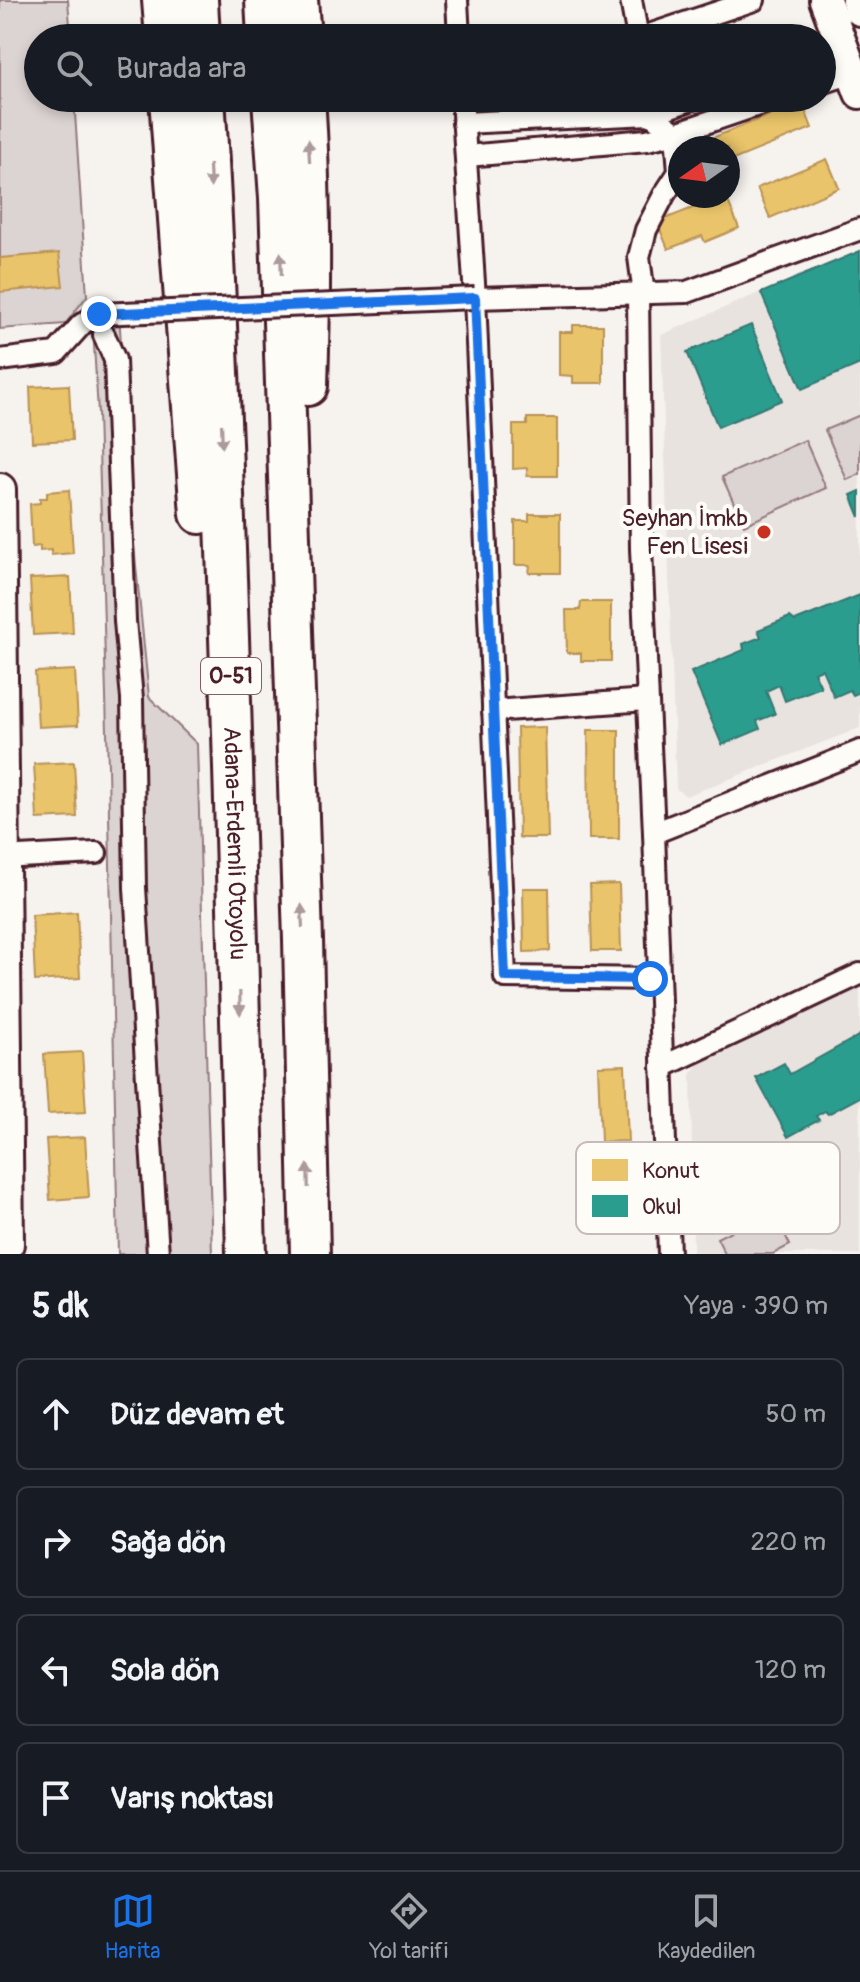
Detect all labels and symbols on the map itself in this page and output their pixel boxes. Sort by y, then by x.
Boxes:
north arrow [668,136,740,208]
one-way arrow [302,138,315,163]
one-way arrow [204,164,217,189]
one-way arrow [274,251,287,276]
route end [81,296,117,332]
one-way arrow [215,424,228,449]
place label: Seyhan İmkb Fen Lisesi [622,504,748,561]
marker: Seyhan İmkb Fen Lisesi [755,523,773,541]
road number: O-51 [201,658,261,694]
street label: Adana-Erdemli Otoyolu [217,726,253,960]
one-way arrow [295,903,308,928]
route start [632,961,668,997]
one-way arrow [234,991,247,1016]
legend [576,1142,840,1234]
text: Konut [642,1157,699,1185]
one-way arrow [302,1163,315,1188]
text: Okul [642,1193,681,1221]

